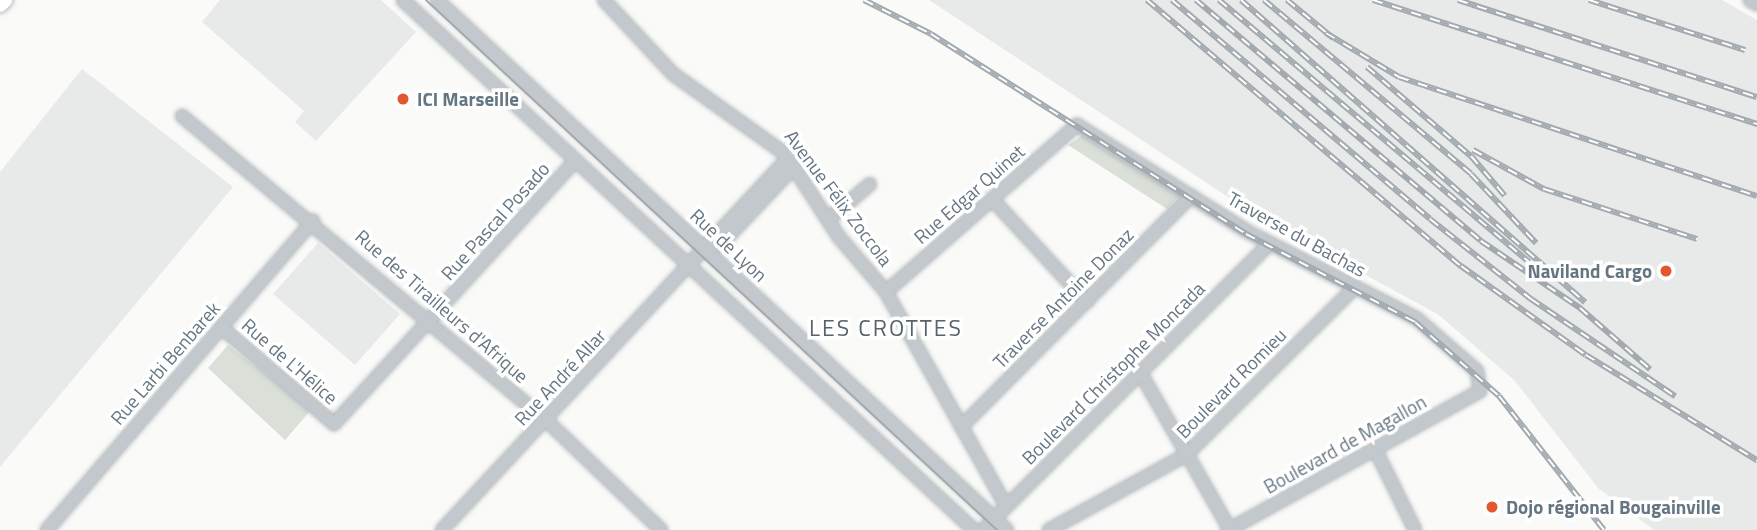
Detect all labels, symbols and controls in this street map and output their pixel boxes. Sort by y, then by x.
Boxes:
place label: ICI Marseille [417,88,519,110]
marker: ICI Marseille [395,91,411,107]
street label: Avenue Félix Zoccola [780,125,898,271]
street label: Rue Edgar Quinet [909,140,1029,248]
street label: Rue Pascal Posado [436,157,554,285]
street label: Traverse du Bachas [1224,187,1370,281]
street label: Rue de Lyon [686,204,772,286]
street label: Traverse Antoine Donaz [988,223,1138,373]
street label: Rue des Tirailleurs d'Afrique [351,225,533,387]
place label: Naviland Cargo [1528,260,1652,282]
marker: Naviland Cargo [1658,263,1674,279]
street label: Boulevard Christophe Moncada [1017,277,1209,469]
street label: Rue Larbi Benbarek [106,297,224,429]
street label: Rue de L'Hélice [237,313,343,409]
district label: LES CROTTES [810,314,962,342]
street label: Boulevard Romieu [1171,323,1291,443]
street label: Rue André Allar [510,324,610,430]
street label: Boulevard de Magallon [1260,390,1430,498]
place label: Dojo régional Bougainville [1506,496,1721,518]
marker: Dojo régional Bougainville [1484,499,1500,515]

